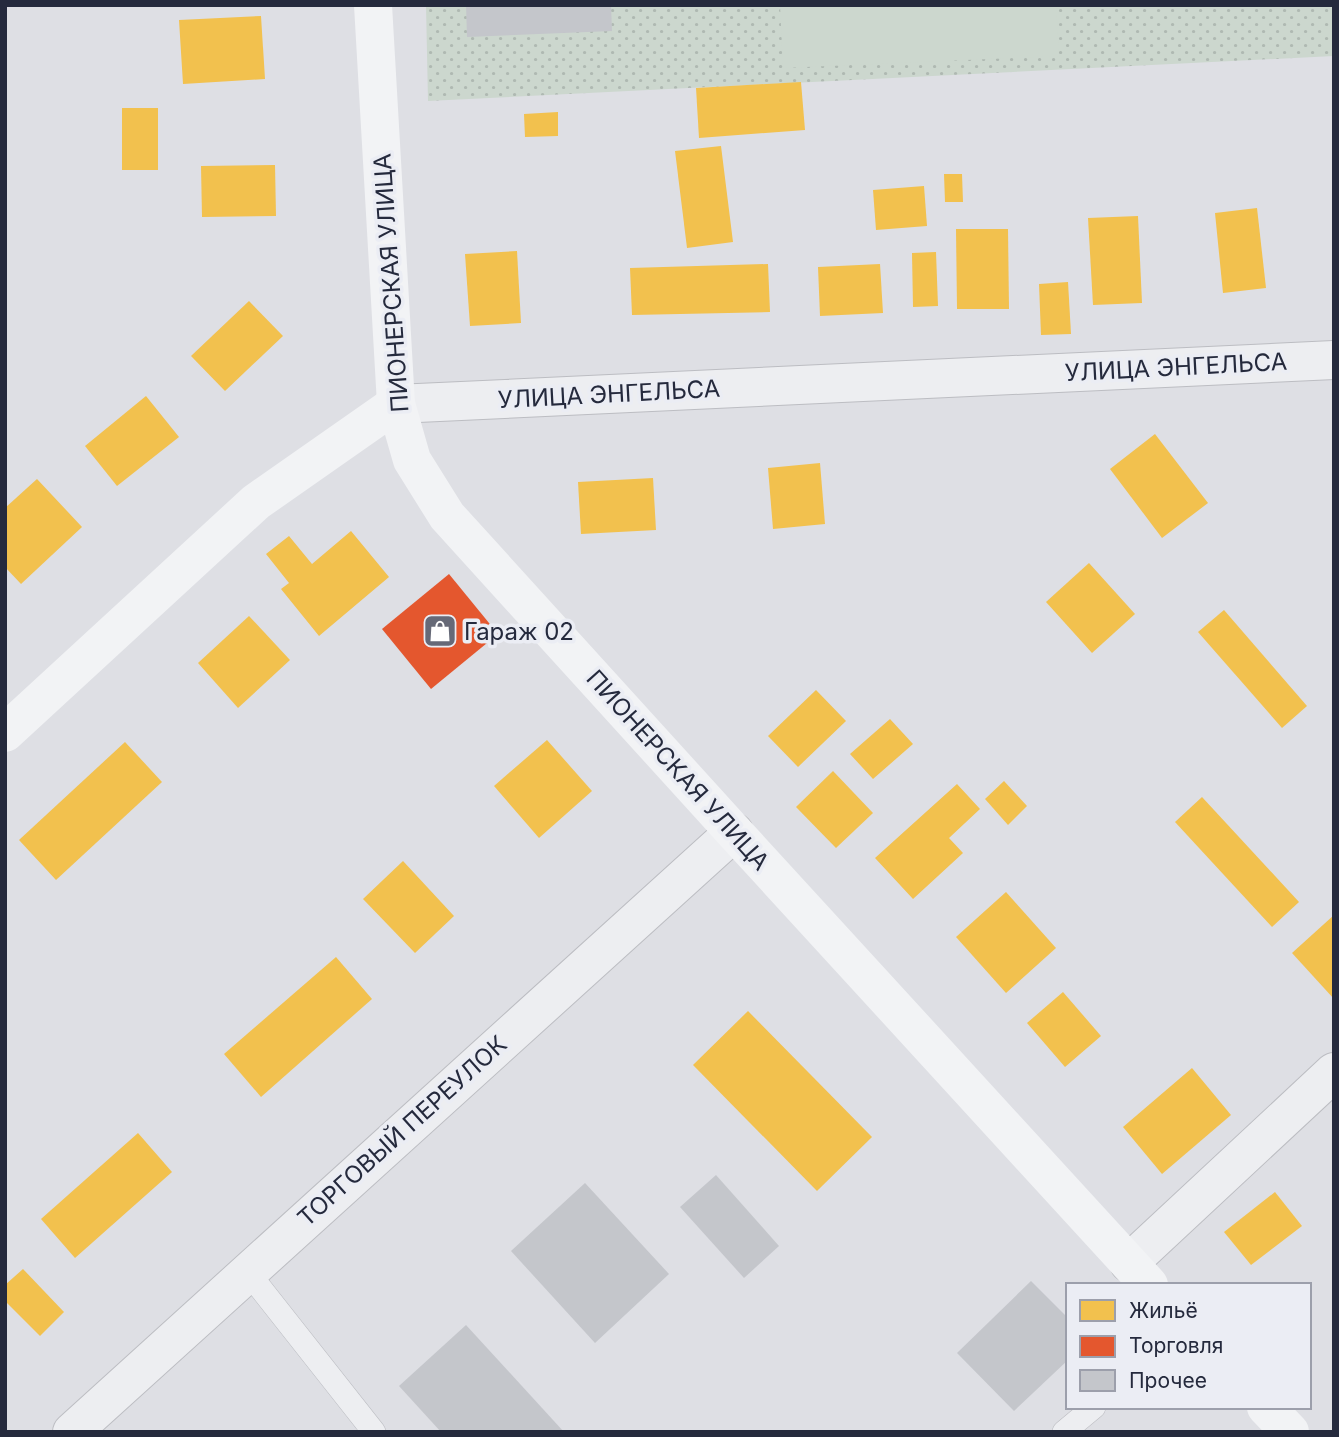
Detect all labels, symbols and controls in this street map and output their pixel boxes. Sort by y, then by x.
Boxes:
street label: ПИОНЕРСКАЯ УЛИЦА [367,153,415,413]
street label: УЛИЦА ЭНГЕЛЬСА [1064,347,1288,387]
street label: УЛИЦА ЭНГЕЛЬСА [497,374,721,414]
shop icon: Гараж 02 [421,612,459,650]
place label: Гараж 02 [464,617,574,646]
street label: ПИОНЕРСКАЯ УЛИЦА [580,664,776,876]
street label: ТОРГОВЫЙ ПЕРЕУЛОК [291,1029,512,1233]
legend [1066,1283,1311,1409]
text: Жильё [1129,1298,1198,1323]
text: Торговля [1129,1333,1223,1358]
text: Прочее [1129,1368,1207,1393]

